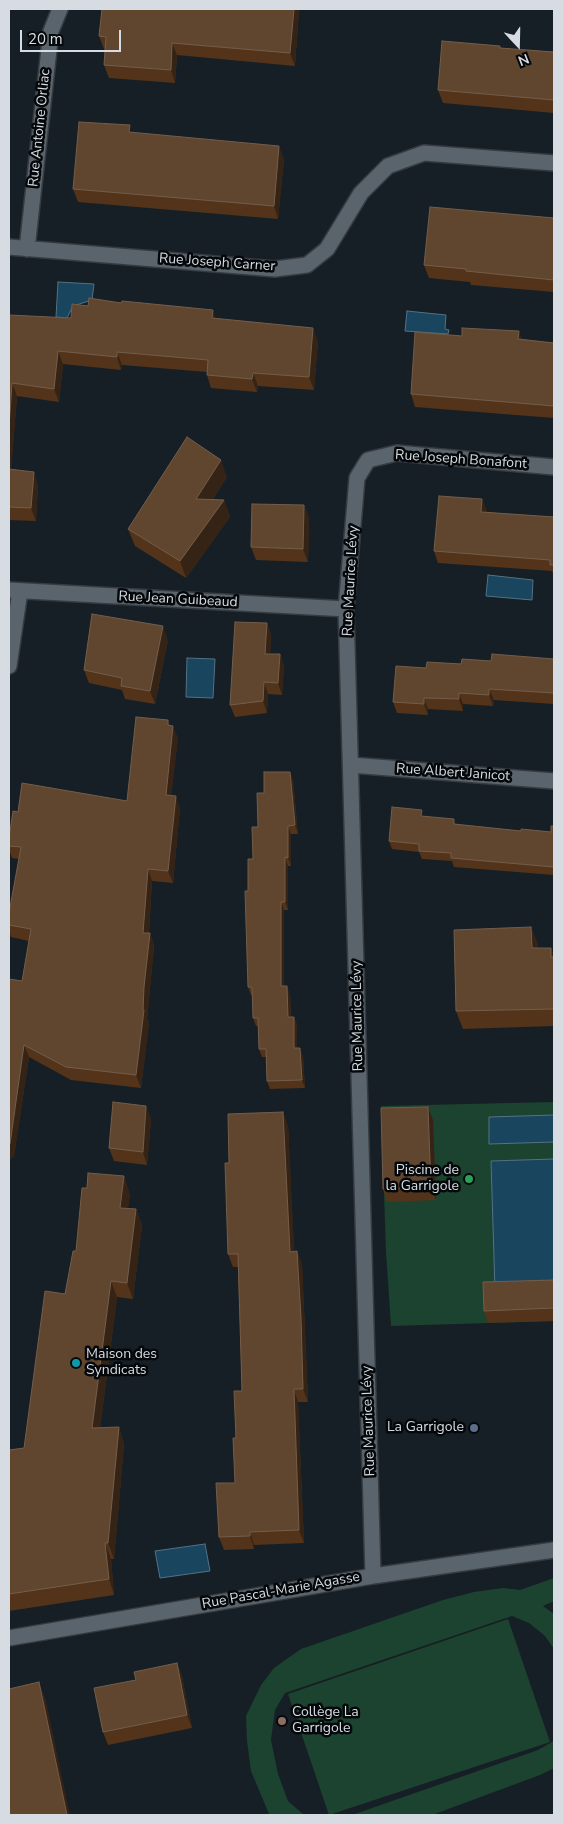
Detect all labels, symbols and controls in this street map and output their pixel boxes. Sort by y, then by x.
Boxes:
scale bar [22,20,124,52]
north arrow [493,20,543,70]
text: 20 m [28,29,63,49]
text: N [515,49,532,70]
street label: Rue Antoine Orliac [25,68,55,188]
street label: Rue Joseph Carner [158,251,276,275]
street label: Rue Joseph Bonafont [394,447,528,473]
street label: Rue Maurice Lévy [340,525,362,637]
street label: Rue Jean Guibeaud [118,588,238,612]
street label: Rue Albert Janicot [395,761,511,785]
street label: Rue Maurice Lévy [349,961,367,1071]
place label: Piscine de la Garrigole [385,1163,459,1196]
marker: Piscine de la Garrigole [463,1173,475,1185]
place label: Maison des Syndicats [86,1347,157,1380]
marker: Maison des Syndicats [70,1357,82,1369]
street label: Rue Maurice Lévy [359,1365,379,1477]
place label: La Garrigole [387,1420,464,1436]
marker: La Garrigole [468,1422,480,1434]
street label: Rue Pascal-Marie Agasse [201,1569,361,1613]
place label: Collège La Garrigole [292,1705,359,1738]
marker: Collège La Garrigole [276,1715,288,1727]

